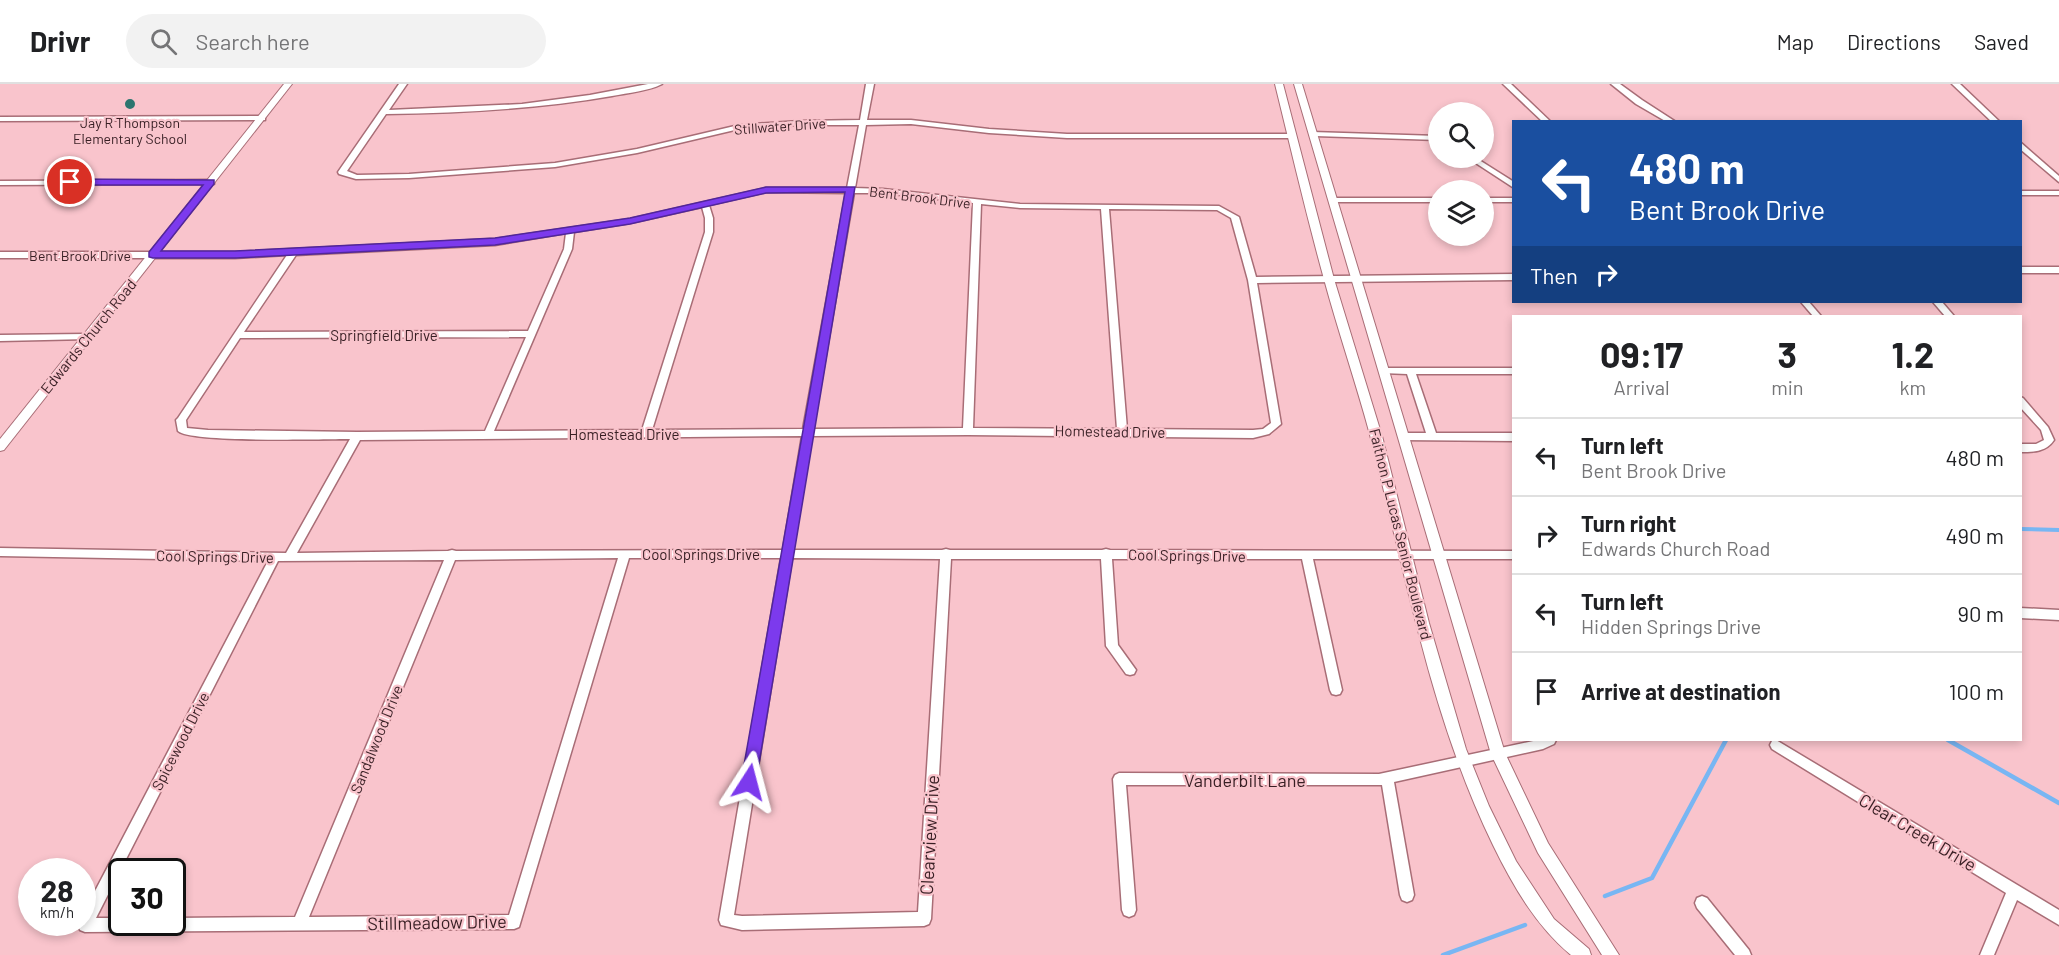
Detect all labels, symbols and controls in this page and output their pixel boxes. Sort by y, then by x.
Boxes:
search box [126,14,546,68]
text: Drivr [30,24,90,58]
icon: search [147,25,180,58]
text: Search here [195,28,310,54]
text: Map [1777,29,1814,54]
text: Directions [1847,29,1941,54]
text: Saved [1974,29,2029,54]
marker: Jay R Thompson Elementary School [123,97,137,111]
map controls [1428,102,1494,246]
button: search [1428,102,1494,168]
place label: Jay R Thompson Elementary School [73,114,187,147]
street label: Stillwater Drive [734,114,826,138]
text: 480 m [1629,142,1745,192]
icon: left [1530,144,1608,222]
pin [44,156,95,207]
icon: arrive [53,165,86,198]
button: layers [1428,180,1494,246]
street label: Bent Brook Drive [868,182,972,212]
text: Bent Brook Drive [1629,193,1825,225]
street label: Bent Brook Drive [29,247,131,264]
icon: right [1590,258,1623,291]
text: Then [1530,262,1578,288]
street label: Edwards Church Road [36,275,140,397]
street label: Springfield Drive [330,326,438,344]
text: 09:17 [1600,332,1683,375]
text: 3 [1778,332,1797,375]
text: 1.2 [1891,332,1934,375]
text: Arrival [1614,375,1670,399]
text: min [1771,375,1804,399]
text: km [1899,375,1926,399]
street label: Homestead Drive [1054,421,1166,441]
street label: Homestead Drive [569,425,679,443]
street label: Faithon P Lucas Senior Boulevard [1366,427,1436,641]
text: Turn left [1581,432,1664,458]
icon: left [1530,441,1563,474]
text: 480 m [1945,444,2004,470]
text: Bent Brook Drive [1581,458,1726,482]
text: Turn right [1581,510,1676,536]
icon: right [1530,519,1563,552]
text: 490 m [1945,522,2004,548]
text: Edwards Church Road [1581,536,1770,560]
street label: Cool Springs Drive [642,545,760,563]
street label: Cool Springs Drive [1128,545,1246,565]
street label: Cool Springs Drive [156,546,274,566]
text: Turn left [1581,588,1664,614]
icon: left [1530,597,1563,630]
text: 90 m [1958,600,2004,626]
text: Hidden Springs Drive [1581,614,1761,638]
icon: arrive [1530,675,1563,708]
text: Arrive at destination [1581,678,1780,704]
text: 100 m [1949,678,2004,704]
street label: Sandalwood Drive [346,682,406,796]
street label: Spicewood Drive [147,689,213,793]
position arrow [717,750,781,814]
street label: Vanderbilt Lane [1184,769,1306,791]
street label: Clearview Drive [915,774,943,896]
street label: Clear Creek Drive [1855,788,1981,876]
speed limit sign: 30 [108,858,186,936]
text: 28 [40,872,74,908]
text: km/h [40,903,74,921]
street label: Stillmeadow Drive [367,910,507,934]

